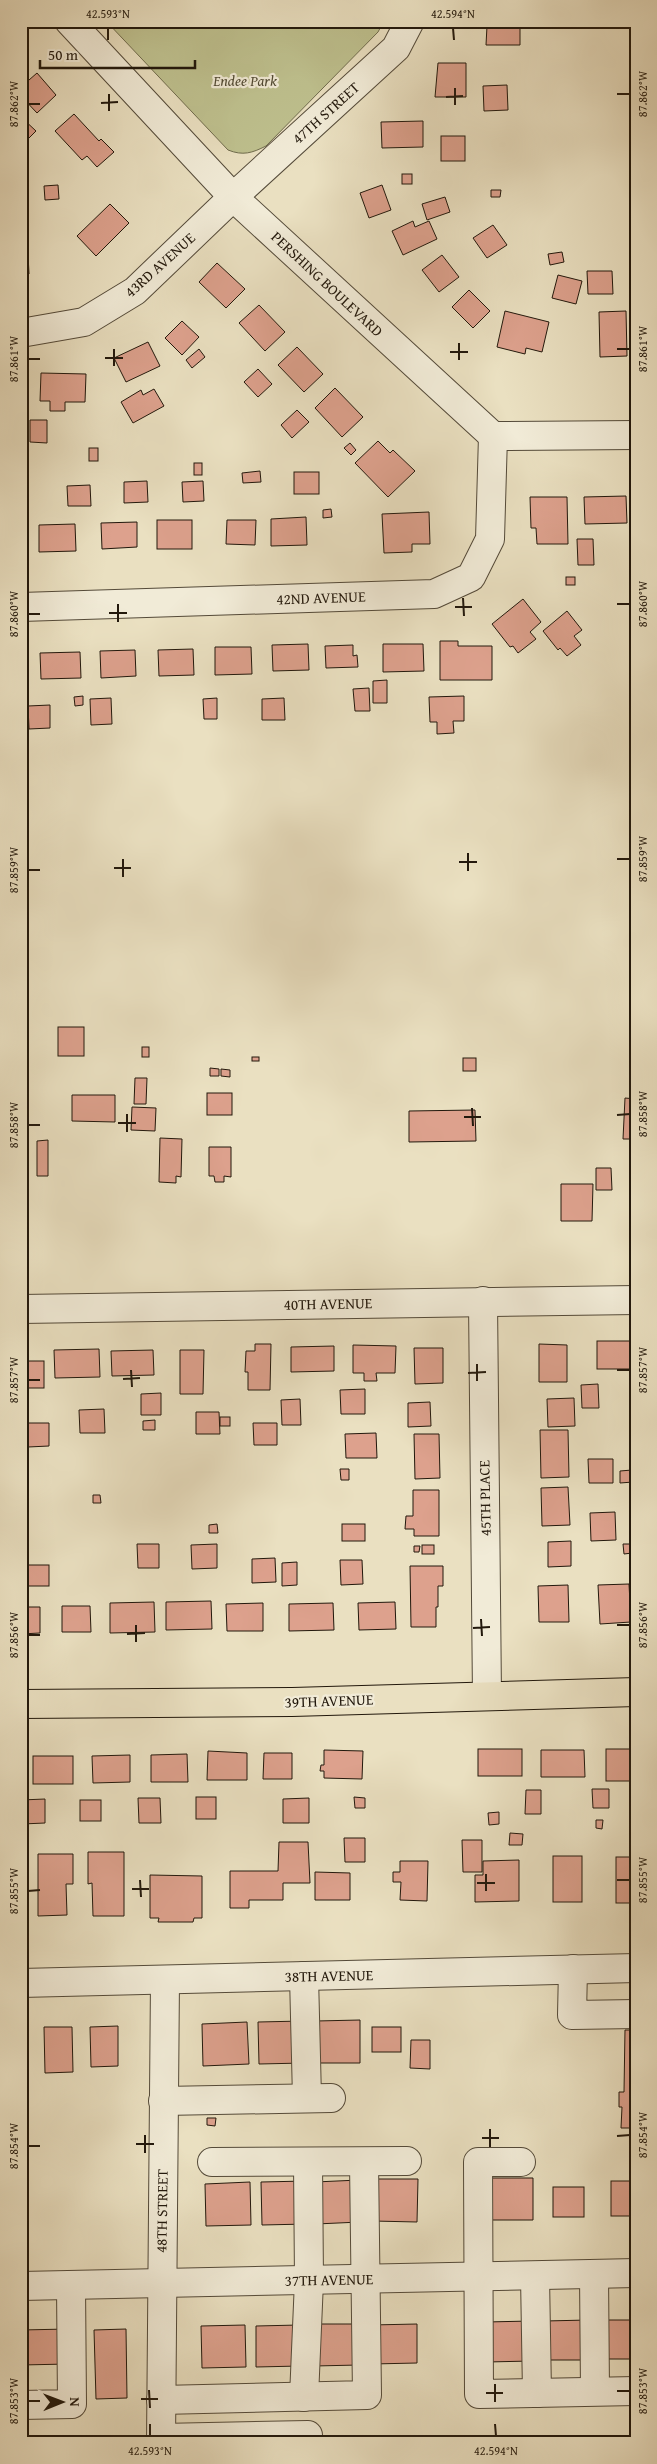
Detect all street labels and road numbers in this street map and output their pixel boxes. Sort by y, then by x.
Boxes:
street label: 47TH STREET [287,76,364,149]
street label: PERSHING BOULEVARD [267,226,388,341]
street label: 43RD AVENUE [120,227,200,302]
street label: 42ND AVENUE [276,585,366,610]
street label: 40TH AVENUE [283,1292,373,1315]
street label: 45TH PLACE [473,1459,496,1536]
street label: 39TH AVENUE [284,1688,374,1713]
street label: 38TH AVENUE [284,1964,374,1987]
street label: 48TH STREET [150,2168,173,2253]
street label: 37TH AVENUE [284,2268,374,2291]

